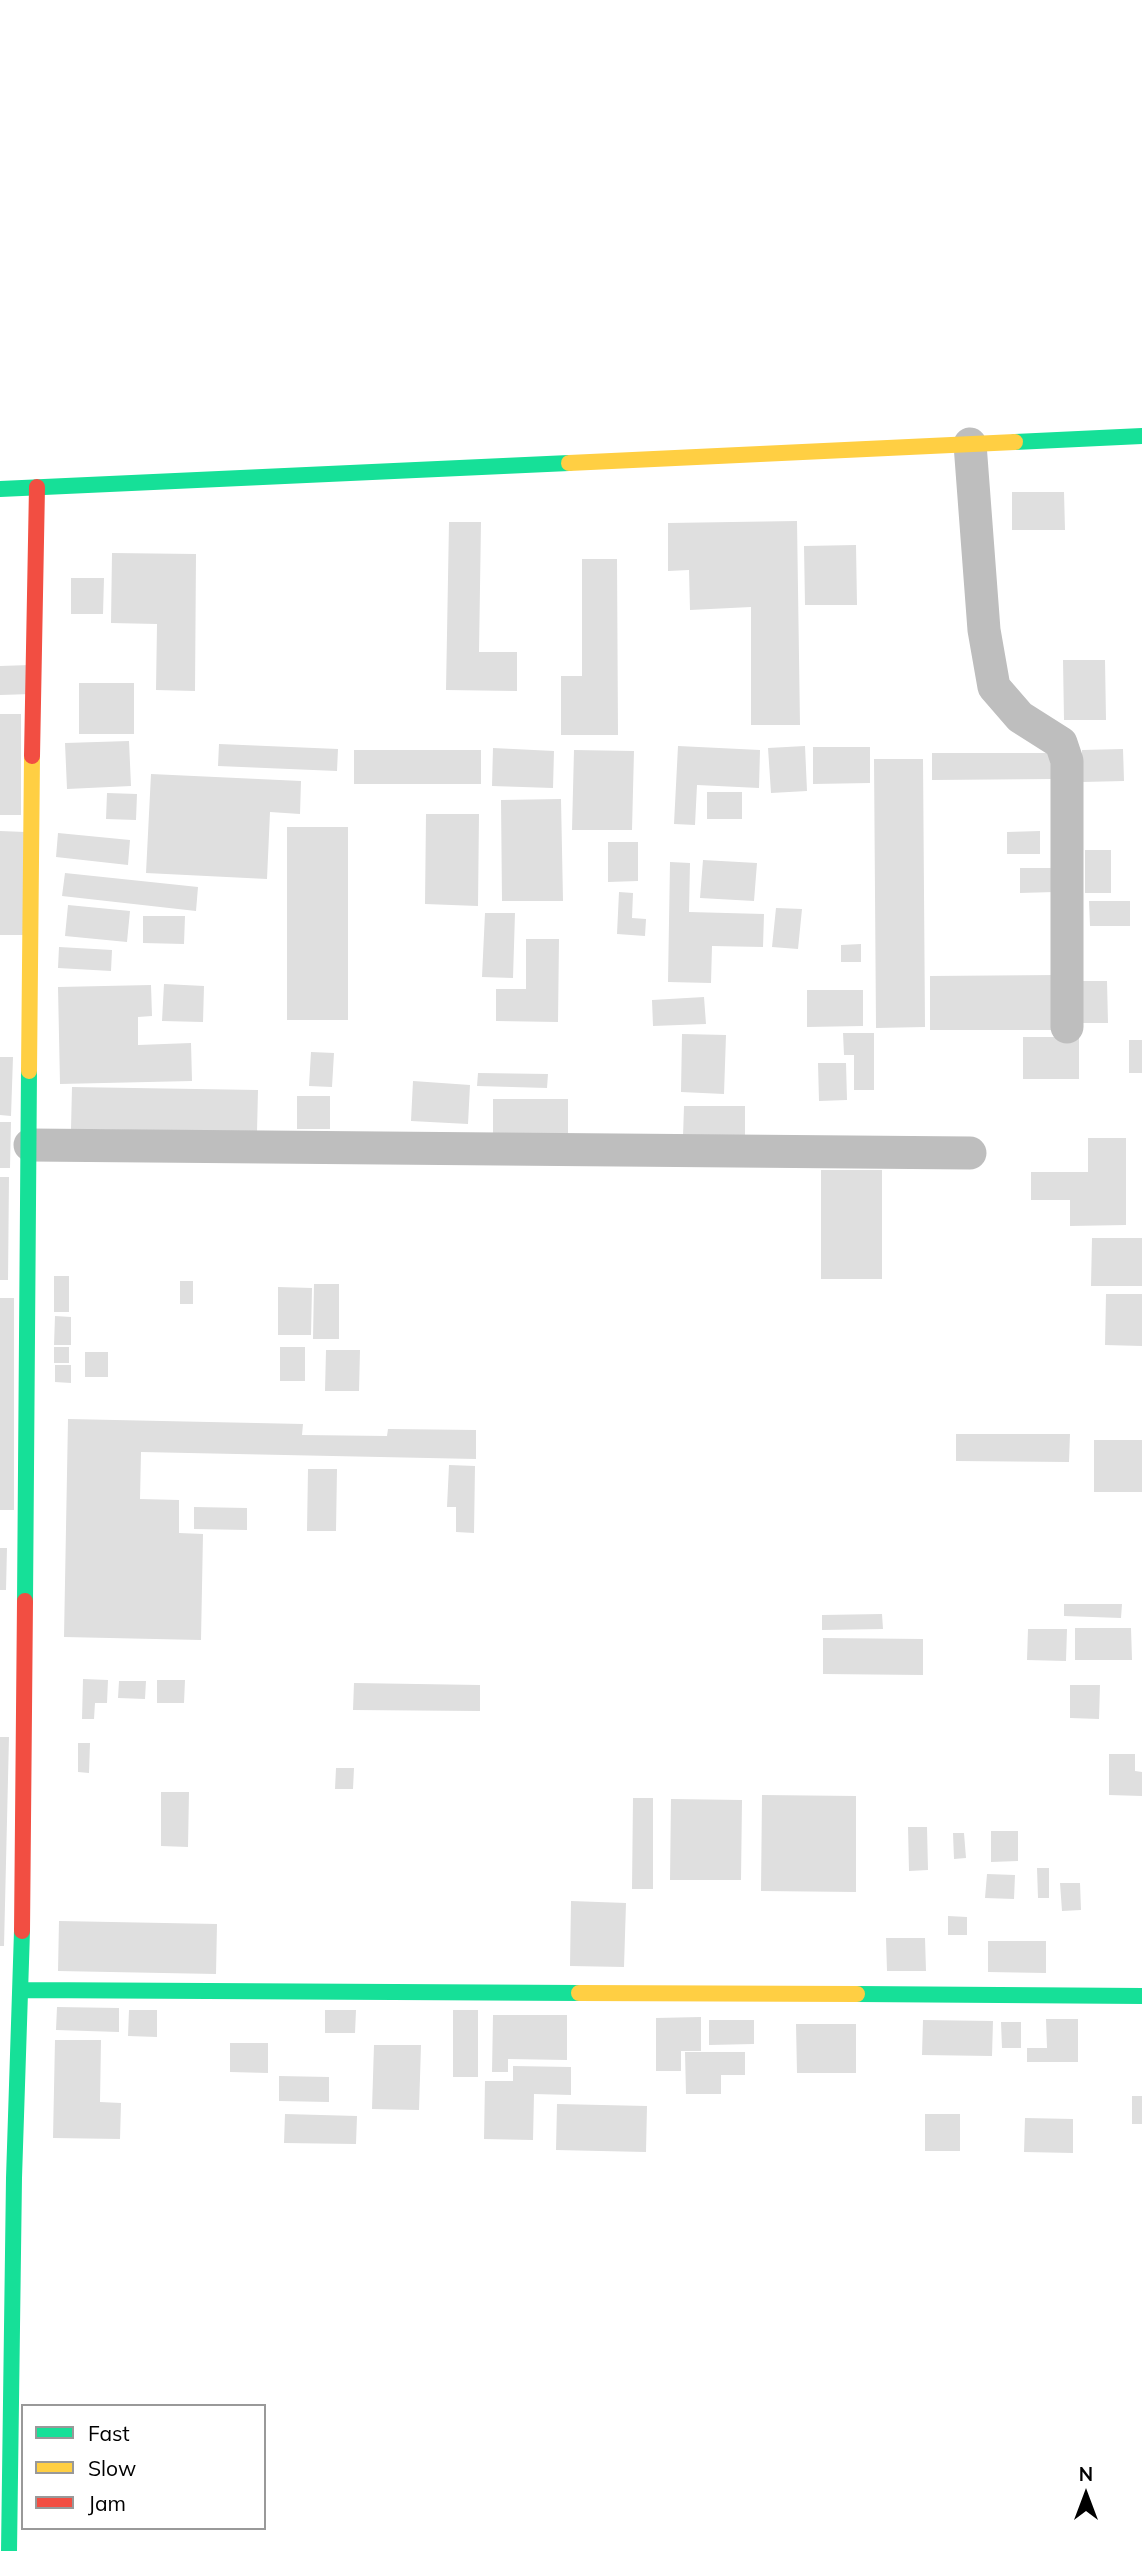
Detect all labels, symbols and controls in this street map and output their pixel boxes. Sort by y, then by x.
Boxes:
legend [21,2404,266,2530]
text: Fast [88,2420,130,2446]
text: Slow [88,2455,136,2481]
north arrow [1051,2460,1121,2530]
text: N [1079,2462,1093,2486]
text: Jam [88,2490,126,2516]

